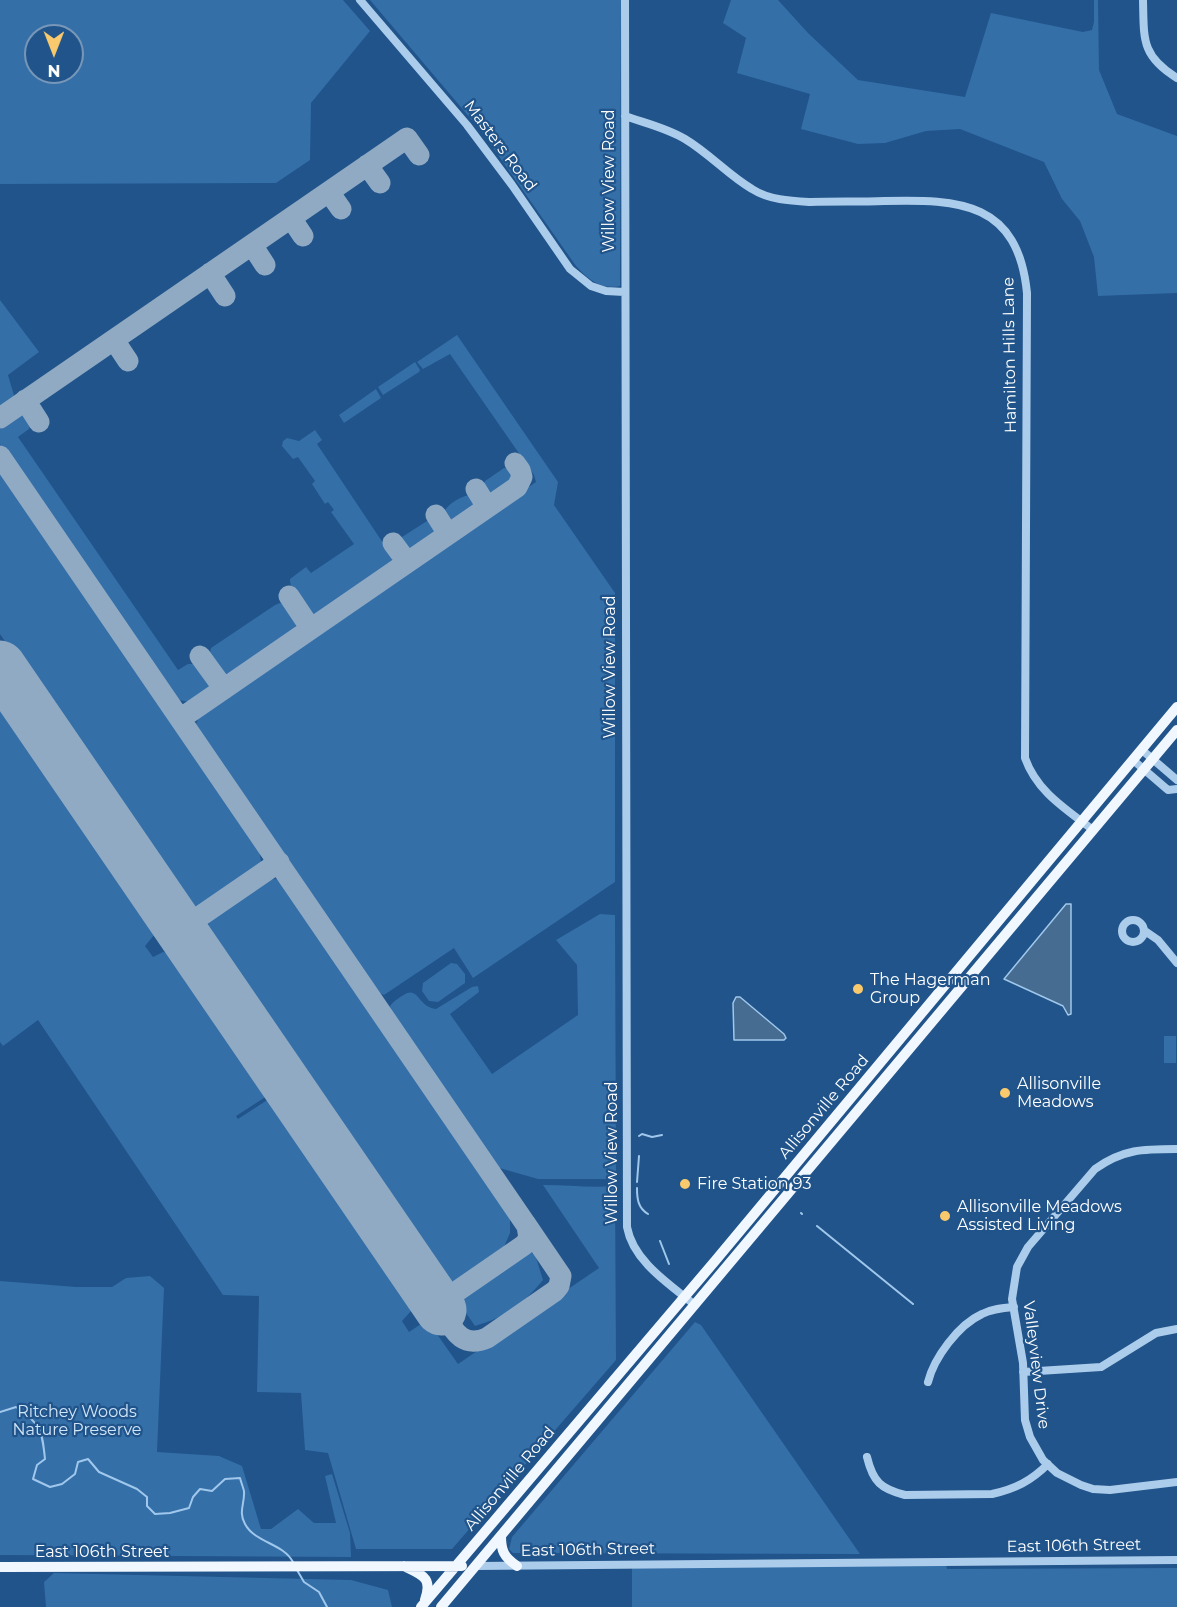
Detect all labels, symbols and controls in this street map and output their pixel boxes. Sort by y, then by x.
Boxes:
north arrow [24,24,84,84]
text: N [48,61,60,80]
street label: Masters Road [460,97,540,195]
street label: Willow View Road [599,109,619,253]
street label: Hamilton Hills Lane [999,277,1021,433]
street label: Willow View Road [600,595,620,739]
place label: The Hagerman Group [870,970,990,1008]
marker: The Hagerman Group [851,982,865,996]
street label: Allisonville Road [775,1051,873,1163]
place label: Allisonville Meadows [1017,1074,1101,1112]
street label: Willow View Road [602,1081,622,1225]
marker: Allisonville Meadows [998,1086,1012,1100]
place label: Fire Station 93 [697,1174,811,1194]
marker: Fire Station 93 [678,1177,692,1191]
place label: Allisonville Meadows Assisted Living [957,1197,1122,1235]
marker: Allisonville Meadows Assisted Living [938,1209,952,1223]
street label: Valleyview Drive [1019,1300,1053,1430]
park label: Ritchey Woods Nature Preserve [13,1402,141,1440]
street label: Allisonville Road [461,1423,559,1535]
street label: East 106th Street [1007,1535,1141,1557]
street label: East 106th Street [521,1539,655,1561]
street label: East 106th Street [35,1542,169,1562]

